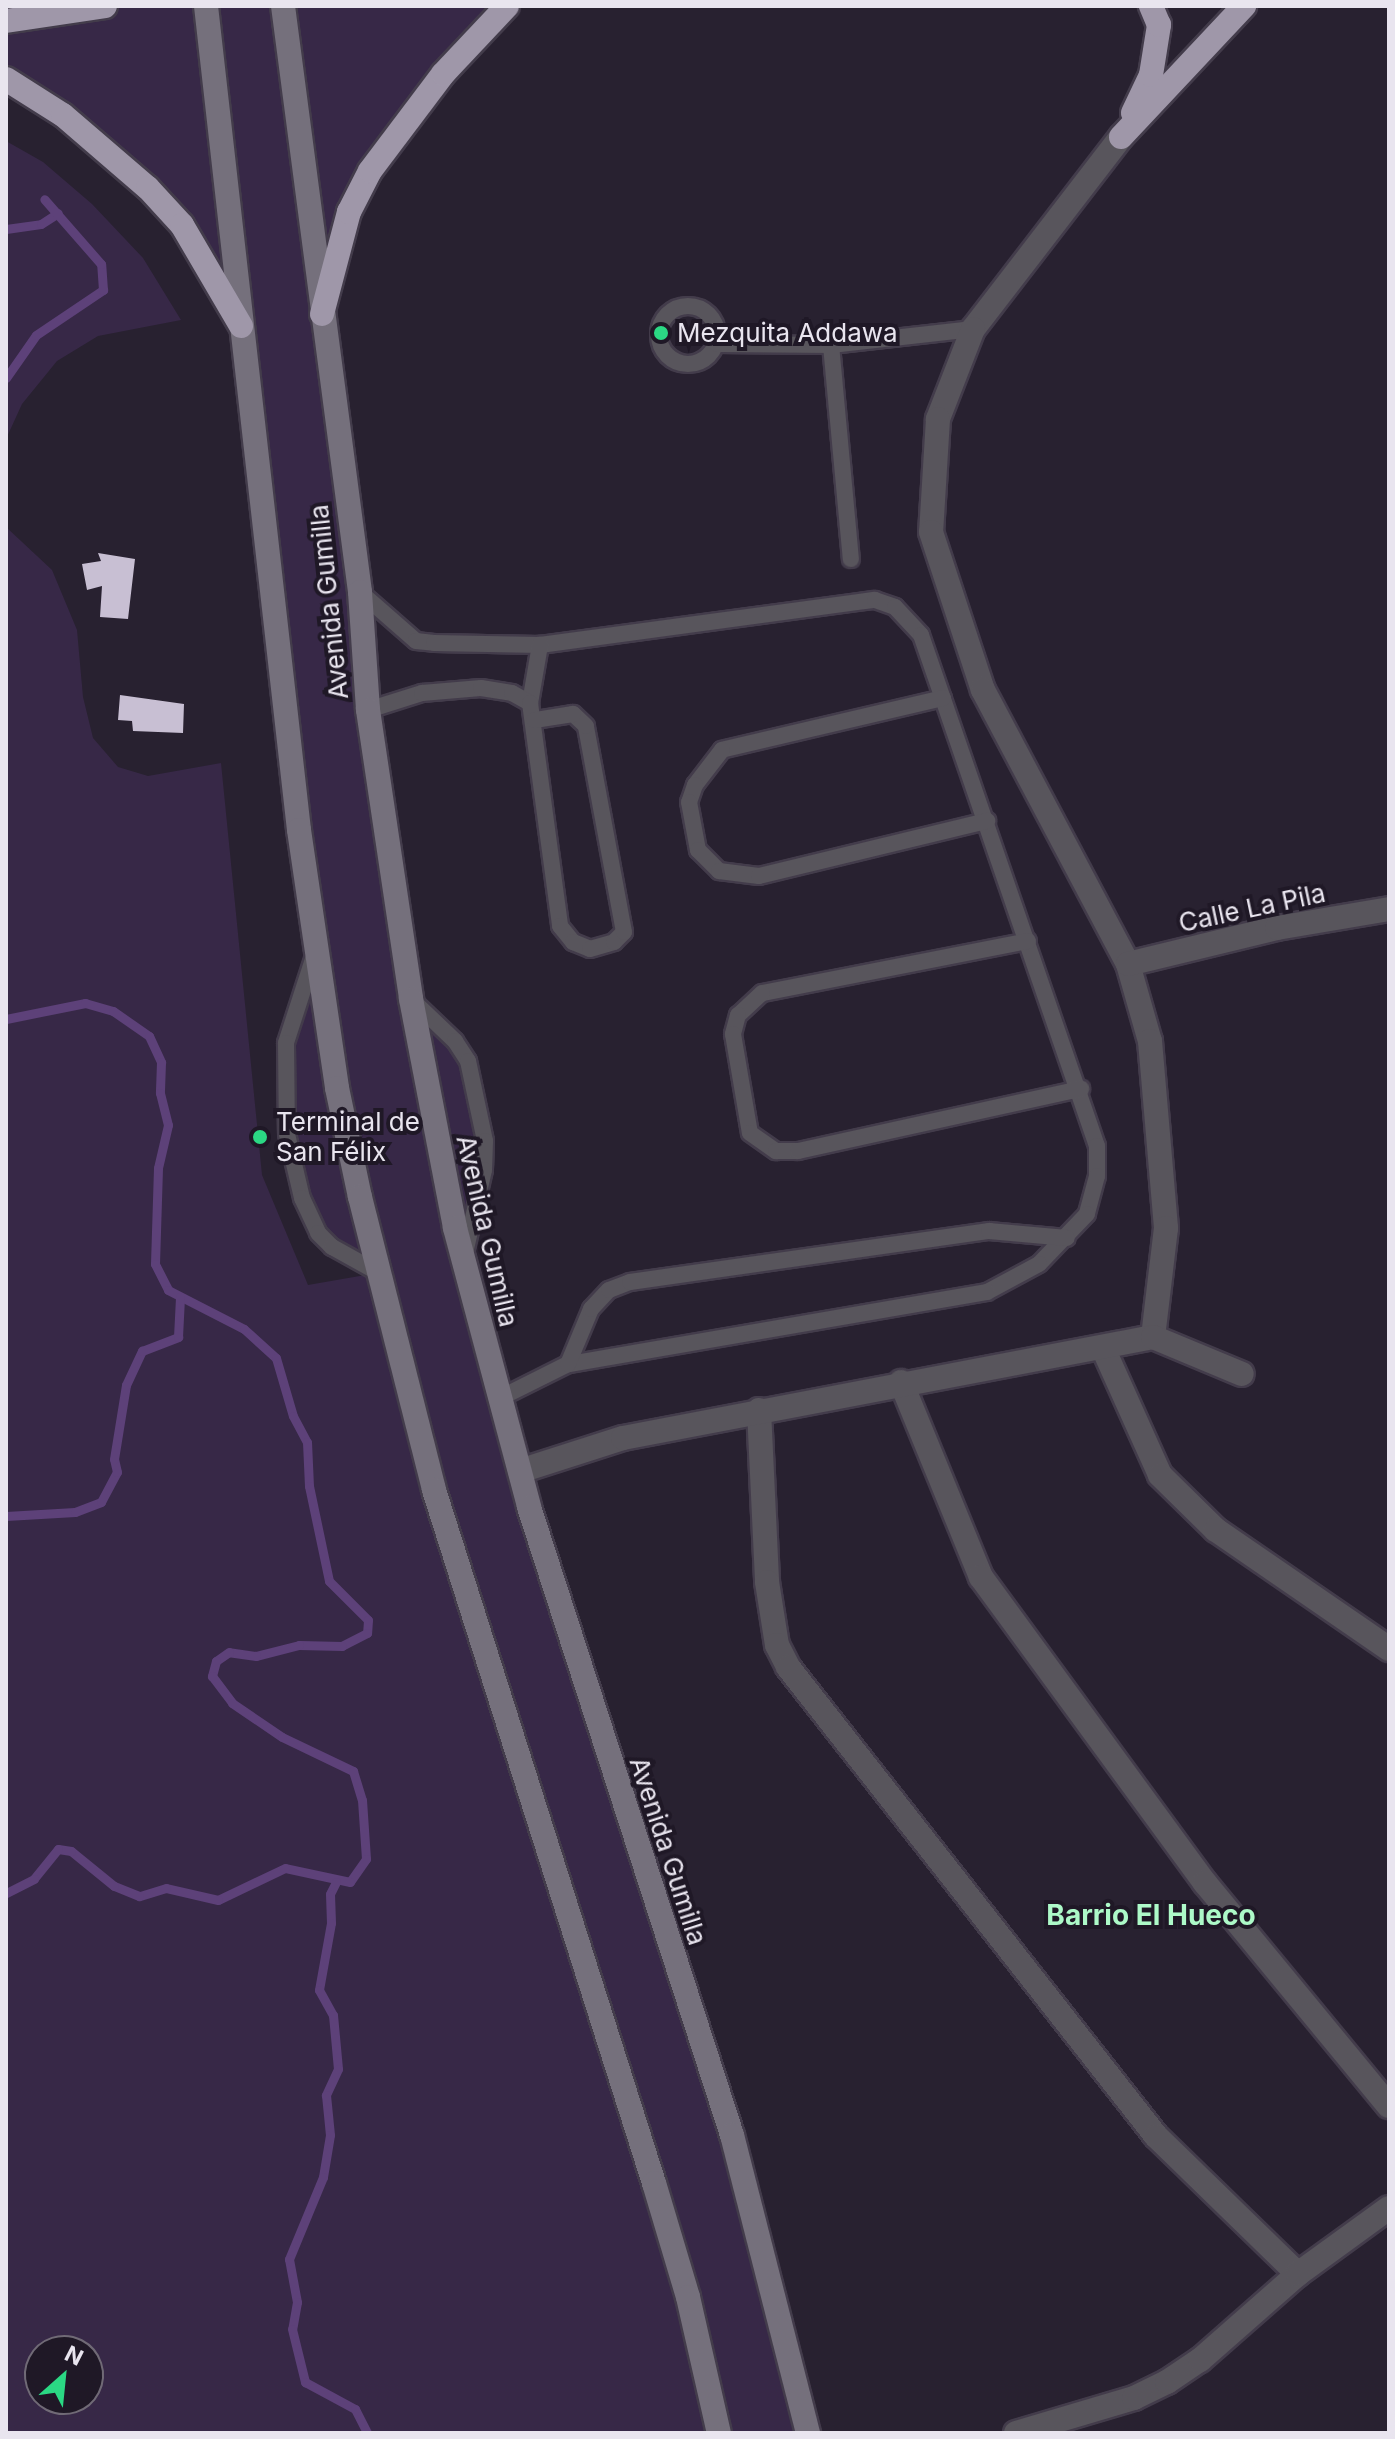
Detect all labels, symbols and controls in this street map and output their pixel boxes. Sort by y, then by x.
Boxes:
place label: Mezquita Addawa [677,317,898,349]
marker: Mezquita Addawa [652,324,670,342]
street label: Avenida Gumilla [303,503,355,701]
street label: Calle La Pila [1176,877,1328,939]
place label: Terminal de San Félix [276,1106,420,1168]
marker: Terminal de San Félix [251,1128,269,1146]
street label: Avenida Gumilla [450,1132,524,1330]
street label: Avenida Gumilla [623,1753,713,1949]
district label: Barrio El Hueco [1046,1898,1256,1932]
north arrow [24,2335,104,2415]
text: N [61,2340,87,2371]

